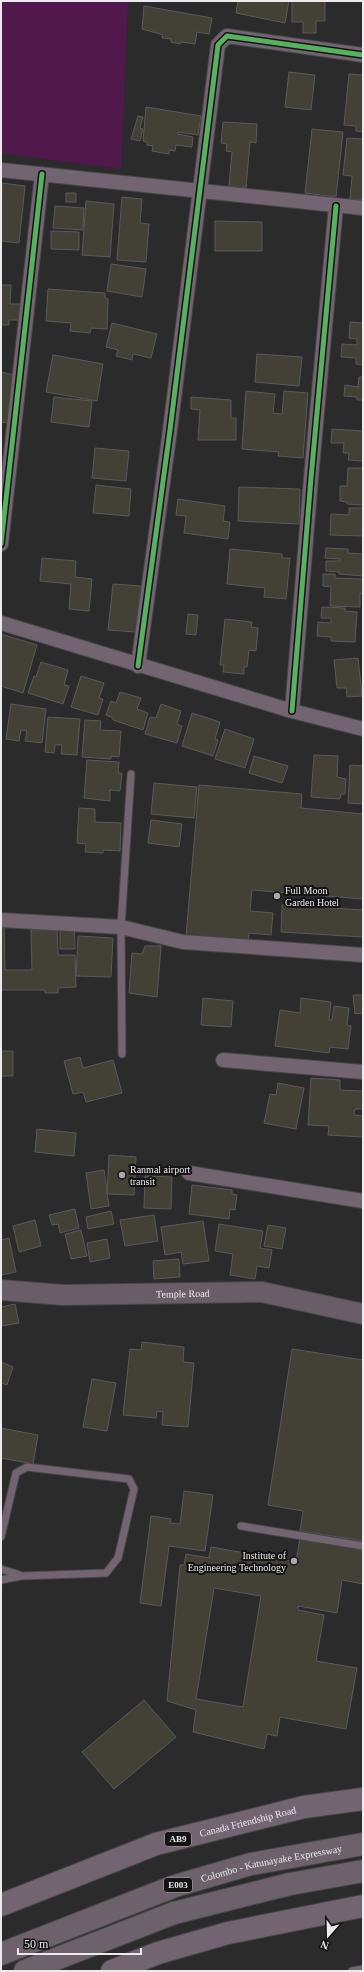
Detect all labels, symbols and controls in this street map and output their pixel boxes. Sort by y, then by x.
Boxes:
place label: Full Moon Garden Hotel [285,885,339,908]
marker: Full Moon Garden Hotel [272,891,282,901]
place label: Ranmal airport transit [130,1164,190,1187]
marker: Ranmal airport transit [117,1170,127,1180]
street label: Temple Road [156,1288,210,1300]
place label: Institute of Engineering Technology [188,1550,287,1573]
marker: Institute of Engineering Technology [289,1556,299,1566]
street label: Canada Friendship Road [198,1804,297,1839]
road number: AB9 [165,1832,191,1846]
street label: Colombo - Katunayake Expressway [200,1843,343,1884]
road number: E003 [164,1878,192,1892]
north arrow [308,1916,348,1956]
scale bar [18,1930,141,1956]
text: 50 m [24,1937,49,1951]
text: N [319,1938,330,1952]

